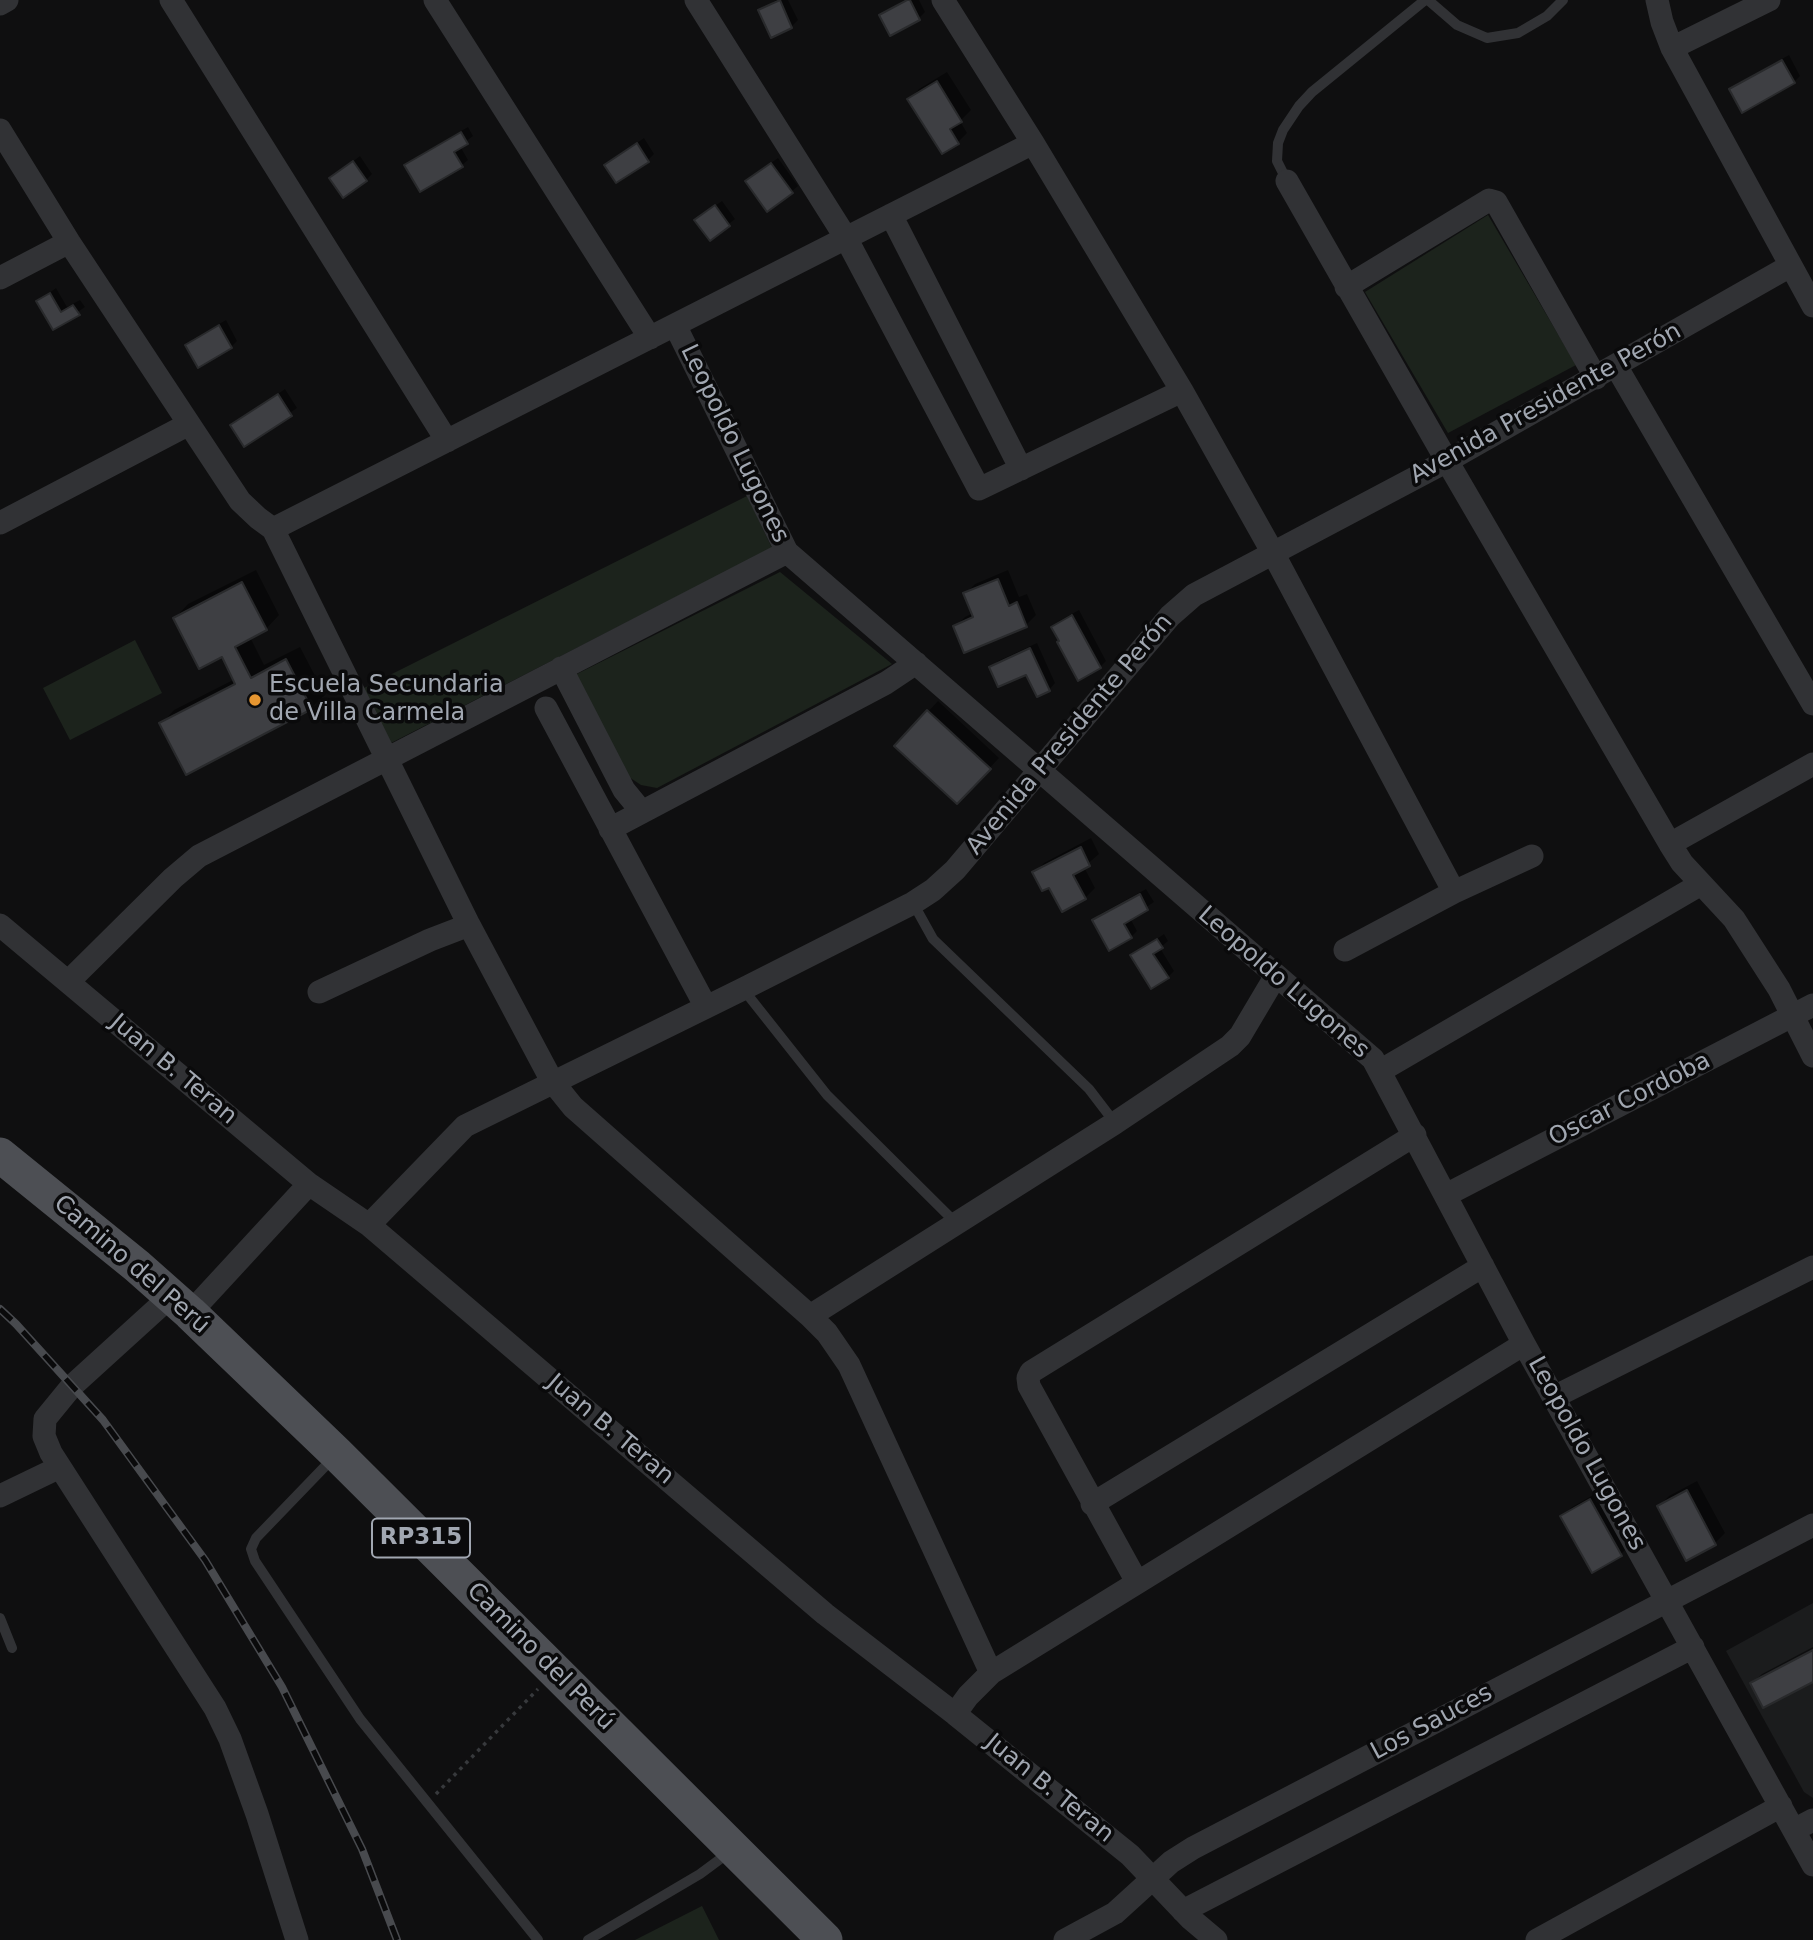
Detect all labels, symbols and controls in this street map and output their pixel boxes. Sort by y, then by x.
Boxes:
street label: Avenida Presidente Perón [1405,317,1687,491]
street label: Leopoldo Lugones [673,340,795,548]
street label: Avenida Presidente Perón [961,609,1179,861]
place label: Escuela Secundaria de Villa Carmela [269,672,504,728]
marker: Escuela Secundaria de Villa Carmela [247,692,263,708]
street label: Leopoldo Lugones [1192,901,1374,1065]
street label: Juan B. Teran [104,1009,242,1131]
street label: Oscar Cordoba [1544,1047,1716,1153]
street label: Camino del Perú [47,1190,215,1340]
street label: Leopoldo Lugones [1521,1352,1651,1556]
street label: Juan B. Teran [541,1369,679,1491]
road number: RP315 [372,1518,470,1558]
street label: Camino del Perú [460,1577,620,1737]
street label: Los Sauces [1366,1679,1498,1767]
street label: Juan B. Teran [979,1729,1119,1849]

